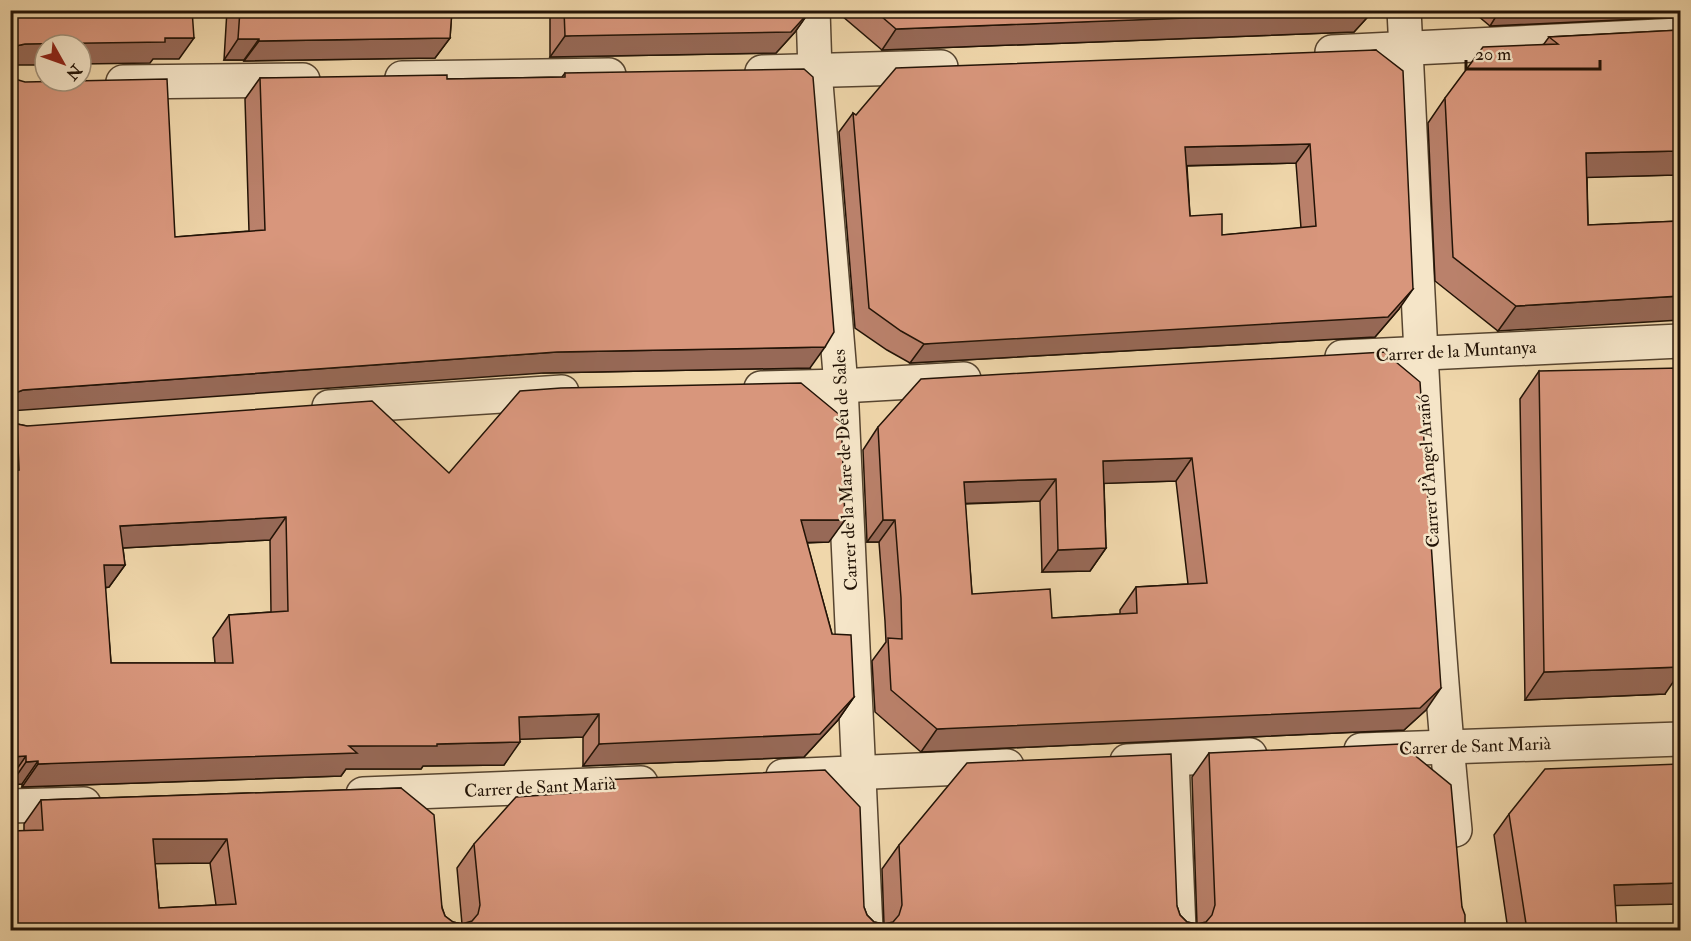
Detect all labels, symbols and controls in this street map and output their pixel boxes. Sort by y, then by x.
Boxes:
north arrow [33,33,93,93]
scale bar [1466,33,1600,71]
text: 20 m [1475,43,1511,66]
text: N [61,59,87,84]
street label: Carrer de la Muntanya [1375,336,1538,367]
street label: Carrer de la Mare de Déu de Sales [828,349,863,591]
street label: Carrer d'Àngel Arañó [1412,393,1445,548]
street label: Carrer de Sant Marià [1399,732,1552,761]
street label: Carrer de Sant Marià [464,772,617,803]

